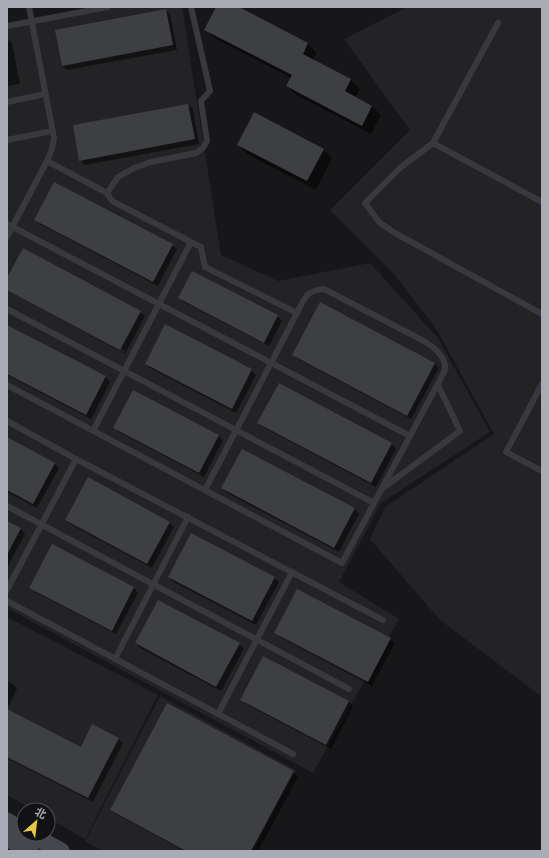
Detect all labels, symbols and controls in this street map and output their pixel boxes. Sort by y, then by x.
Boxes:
north arrow [16,802,56,842]
text: 北 [33,805,48,822]

